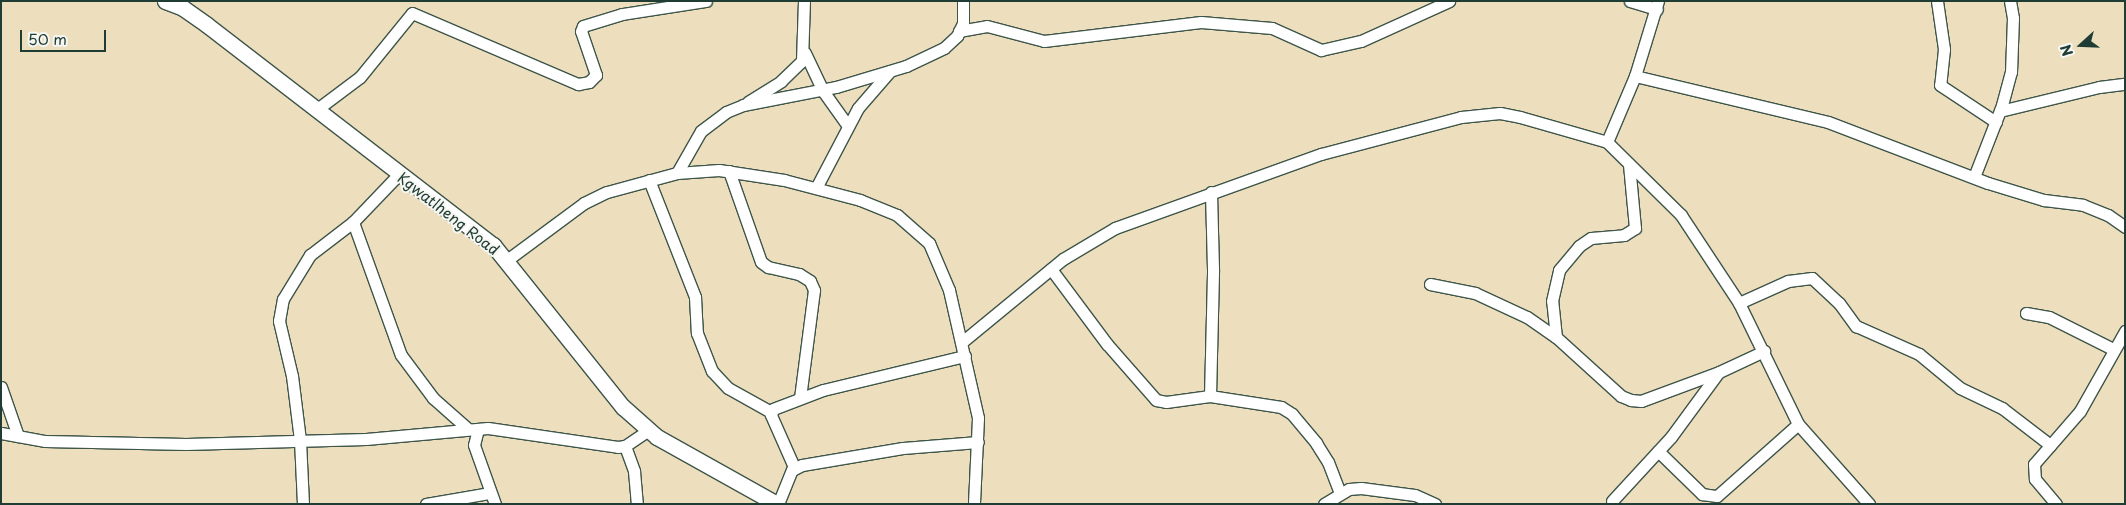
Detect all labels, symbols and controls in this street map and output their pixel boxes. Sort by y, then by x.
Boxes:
scale bar [22,20,109,52]
north arrow [2056,20,2106,70]
text: 50 m [28,27,67,50]
text: N [2055,41,2078,59]
street label: Kgwatlheng Road [395,168,503,258]

